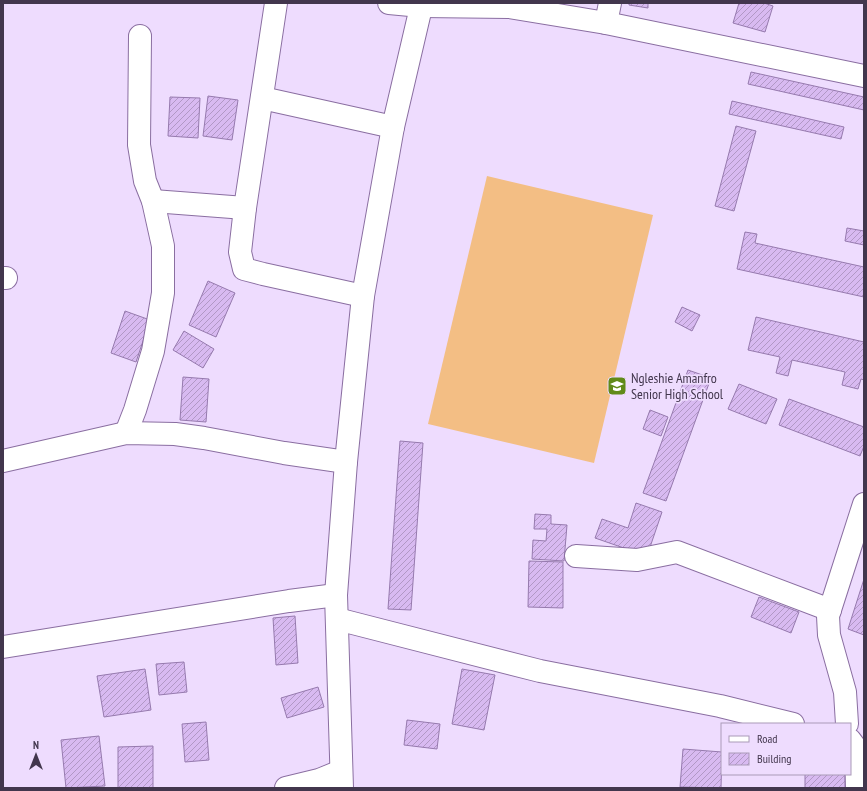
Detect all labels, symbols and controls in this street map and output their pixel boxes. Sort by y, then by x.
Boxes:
place label: Ngleshie Amanfro Senior High School [631,369,724,403]
school or university icon: Ngleshie Amanfro Senior High School [606,375,628,397]
legend [721,723,851,775]
text: Road [757,731,777,746]
north arrow [16,735,56,775]
text: N [33,738,39,752]
text: Building [757,751,792,766]

